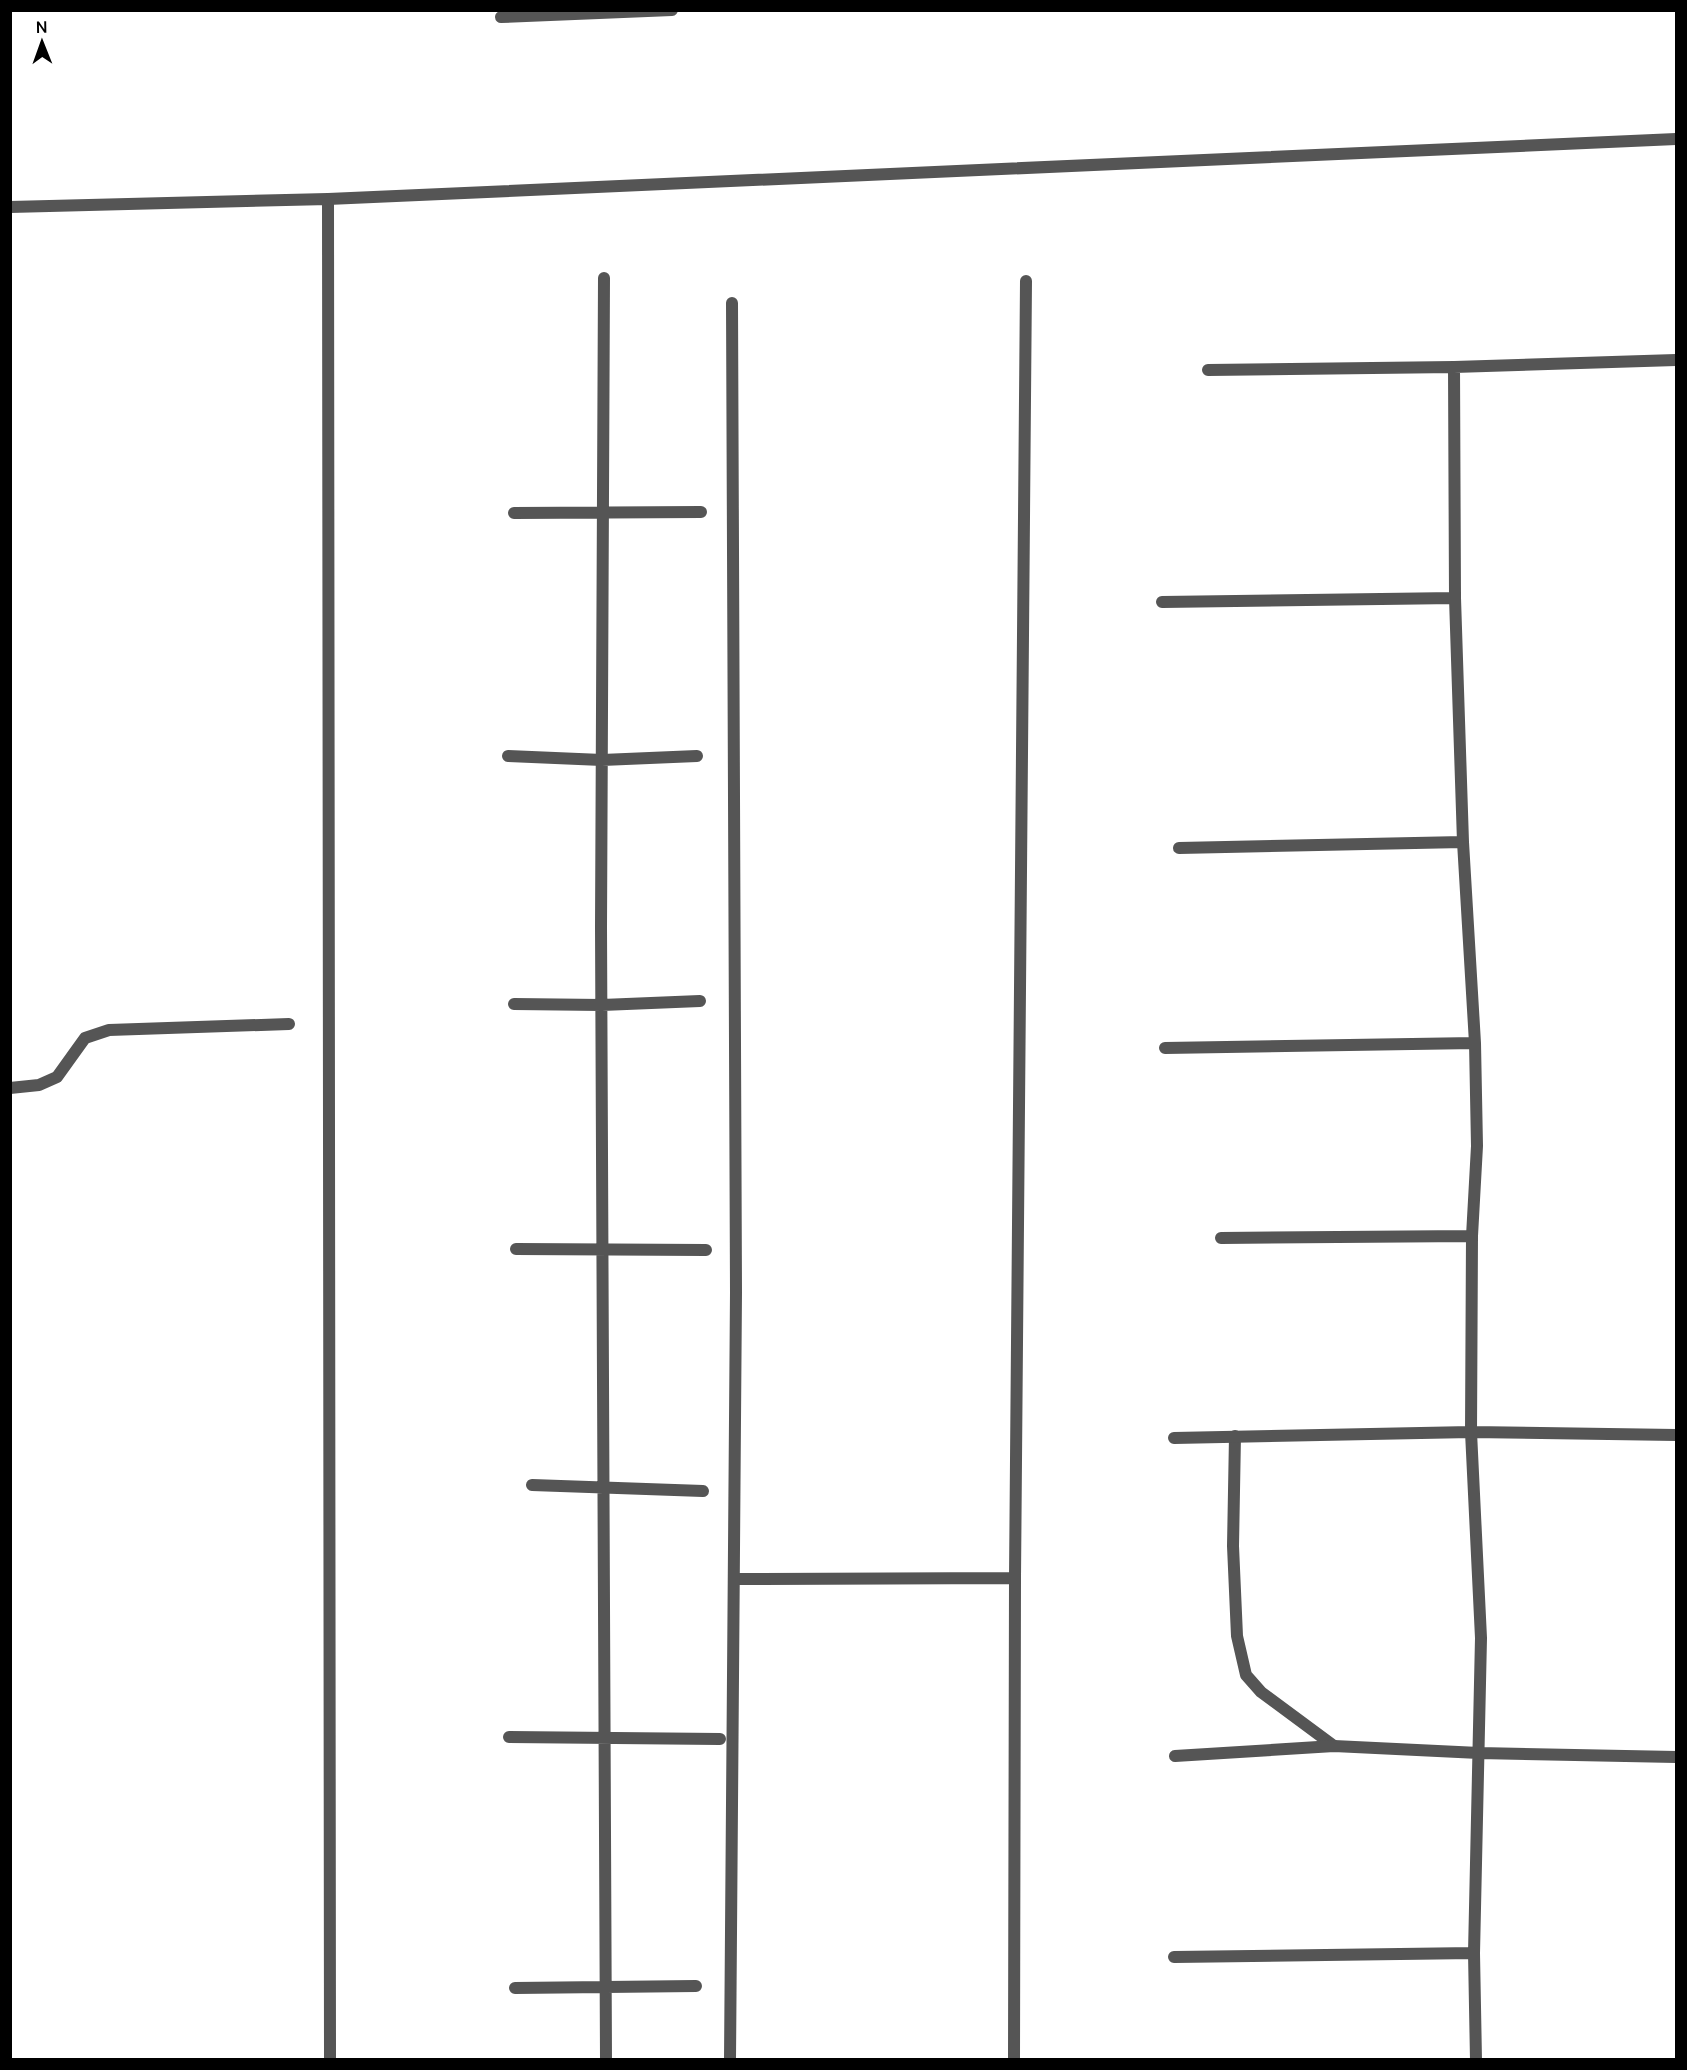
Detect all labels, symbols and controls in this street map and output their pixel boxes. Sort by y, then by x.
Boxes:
north arrow [12,12,72,72]
text: N [36,16,48,38]

